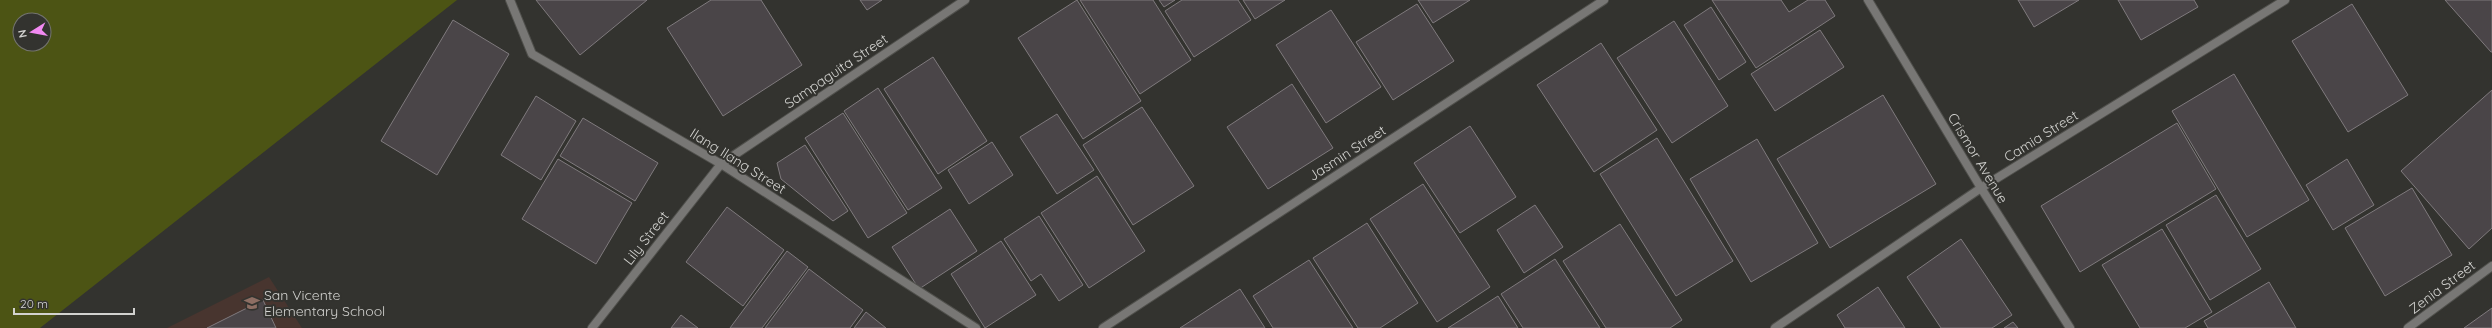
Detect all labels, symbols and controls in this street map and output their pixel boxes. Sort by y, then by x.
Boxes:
north arrow [12,12,52,52]
text: N [15,29,30,39]
street label: Sampaguita Street [781,30,891,112]
street label: Camia Street [2001,106,2082,166]
street label: Crismor Avenue [1944,109,2012,207]
street label: Jasmin Street [1305,121,1389,185]
street label: Ilang Ilang Street [687,124,790,198]
street label: Lily Street [619,207,673,269]
street label: Zenia Street [2405,256,2479,318]
place label: San Vicente Elementary School [264,286,385,320]
scale bar [14,290,134,316]
school or university icon: San Vicente Elementary School [243,294,261,312]
text: 20 m [20,296,48,311]

